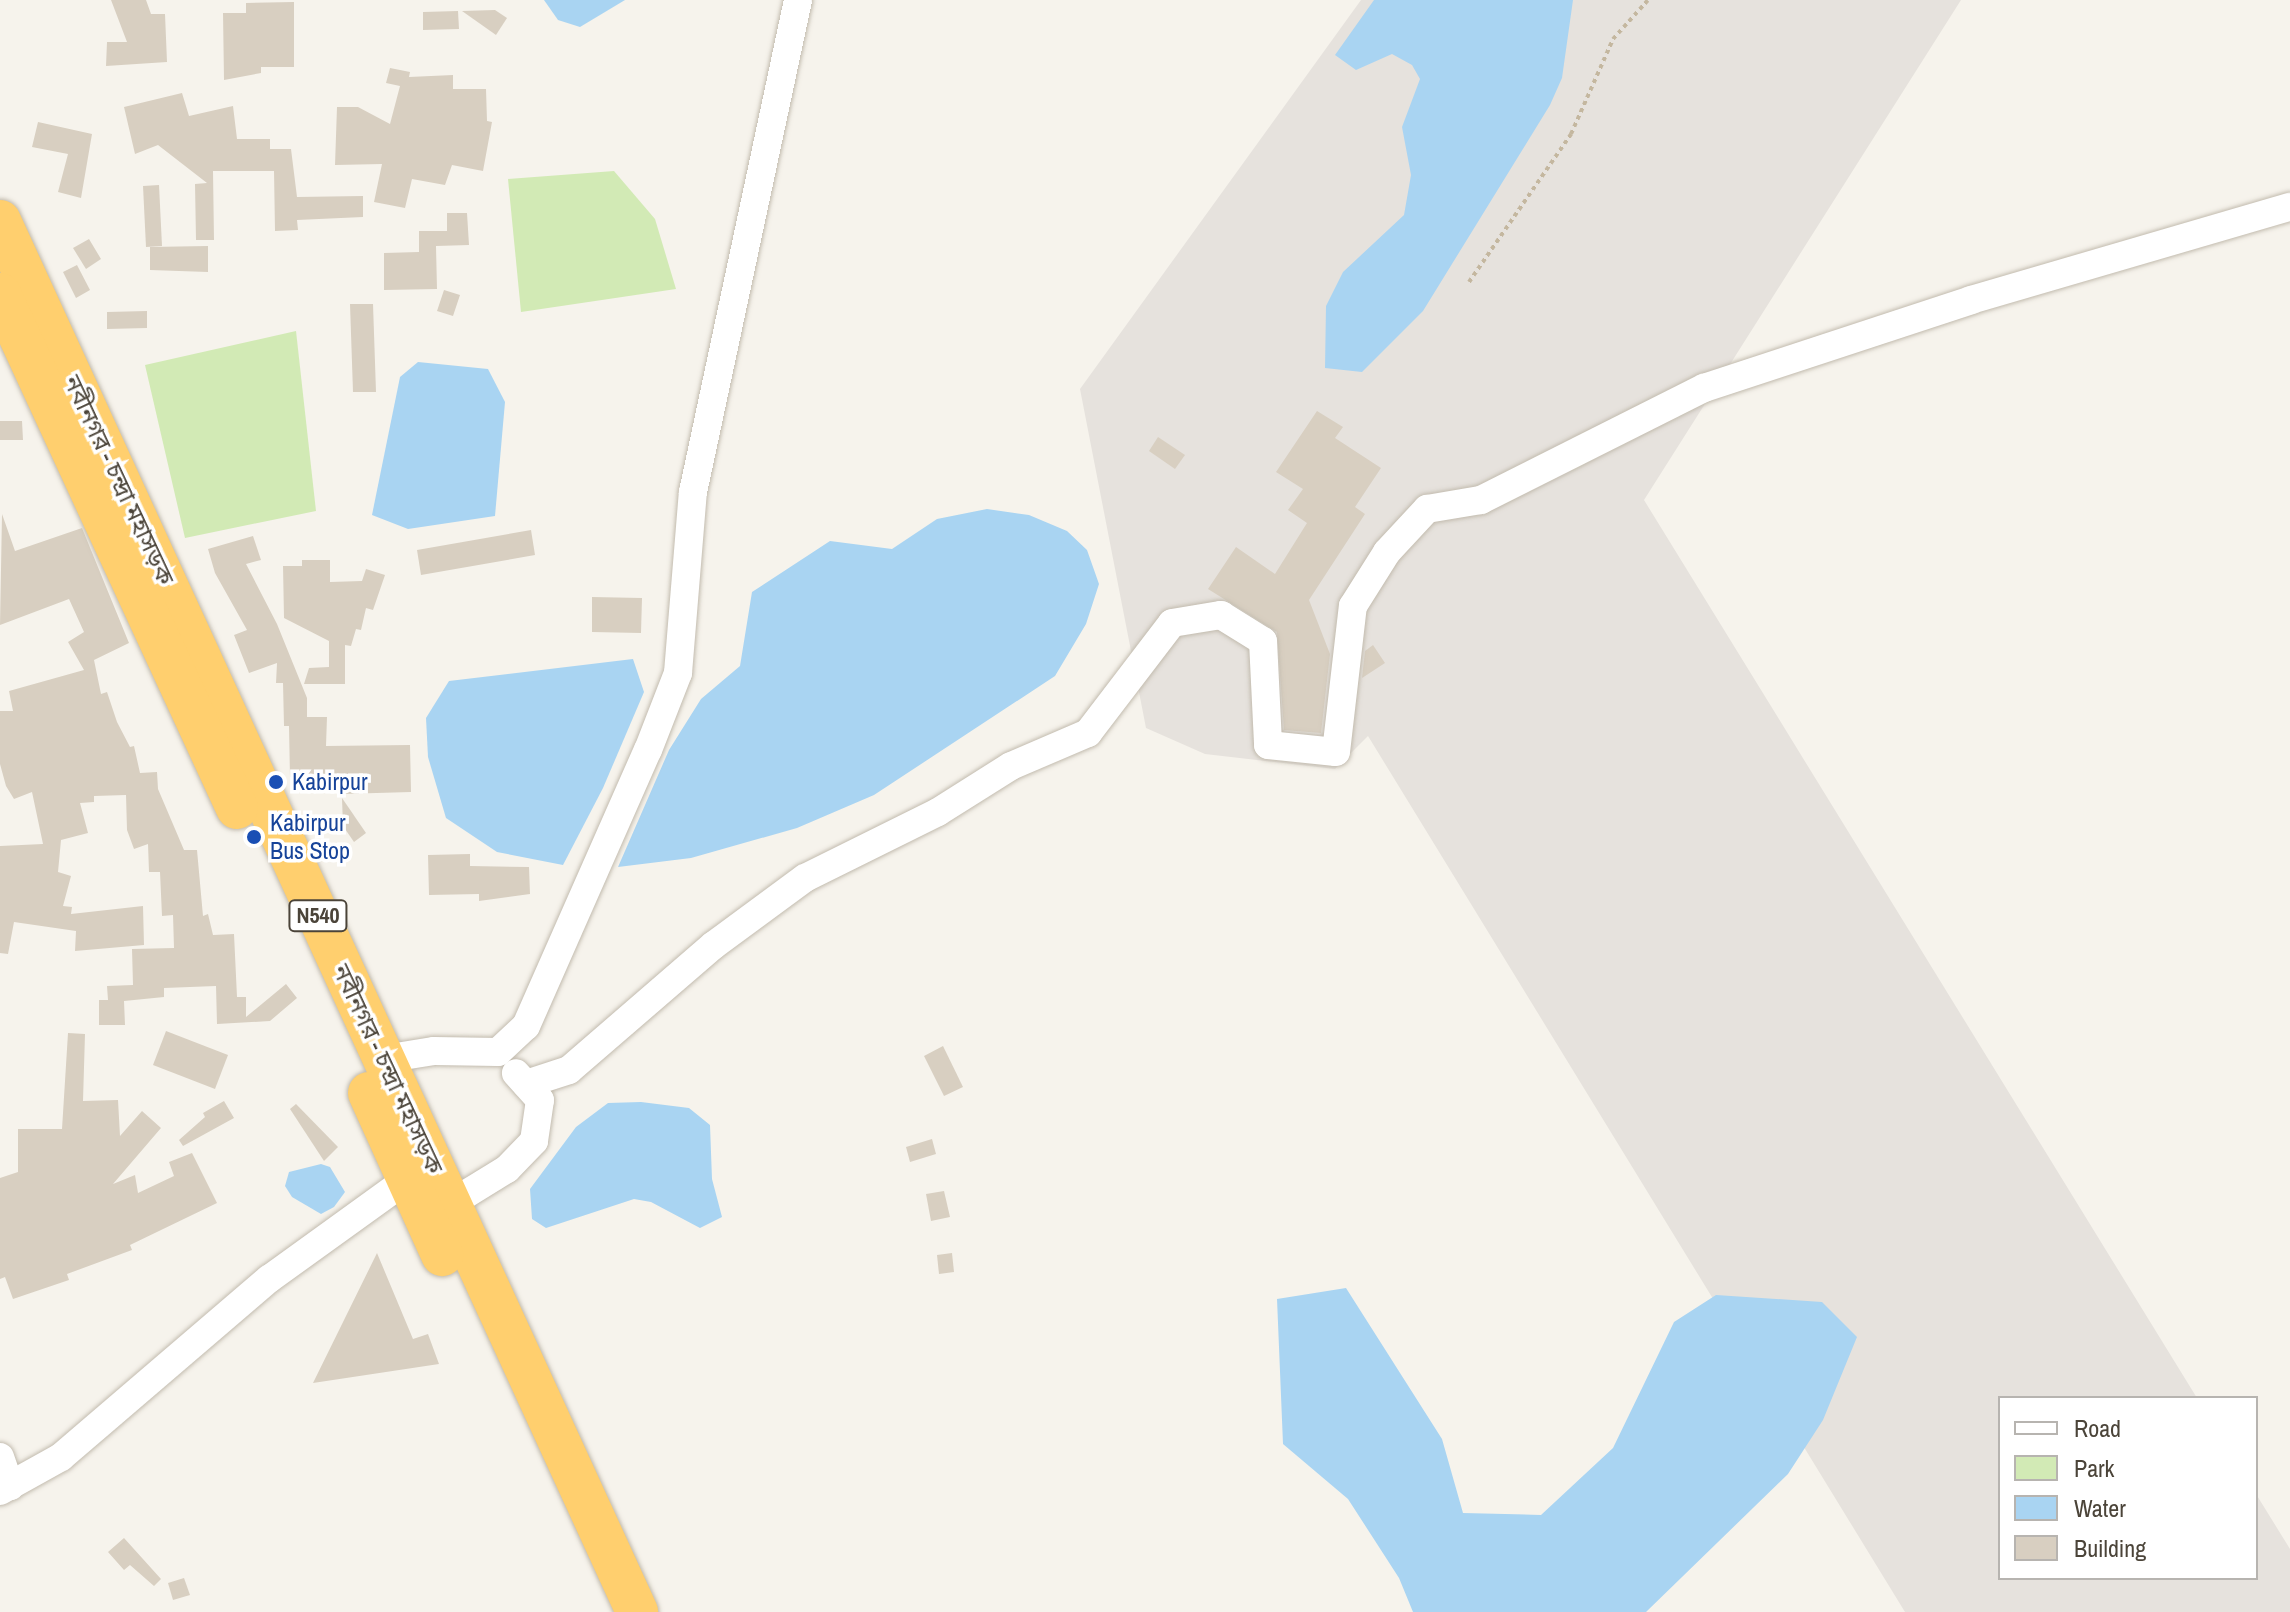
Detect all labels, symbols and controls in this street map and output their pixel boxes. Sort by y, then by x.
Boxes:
street label: নবীনগর - চন্দ্রা মহাসড়ক [58,371,180,589]
place label: Kabirpur [292,768,367,796]
marker: Kabirpur [267,773,285,791]
place label: Kabirpur Bus Stop [270,809,350,865]
marker: Kabirpur Bus Stop [245,828,263,846]
road number: N540 [288,898,348,934]
street label: নবীনগর - চন্দ্রা মহাসড়ক [327,960,449,1178]
legend [1998,1396,2258,1580]
text: Road [2074,1412,2121,1444]
text: Park [2074,1452,2114,1484]
text: Water [2074,1492,2126,1524]
text: Building [2074,1532,2146,1564]

